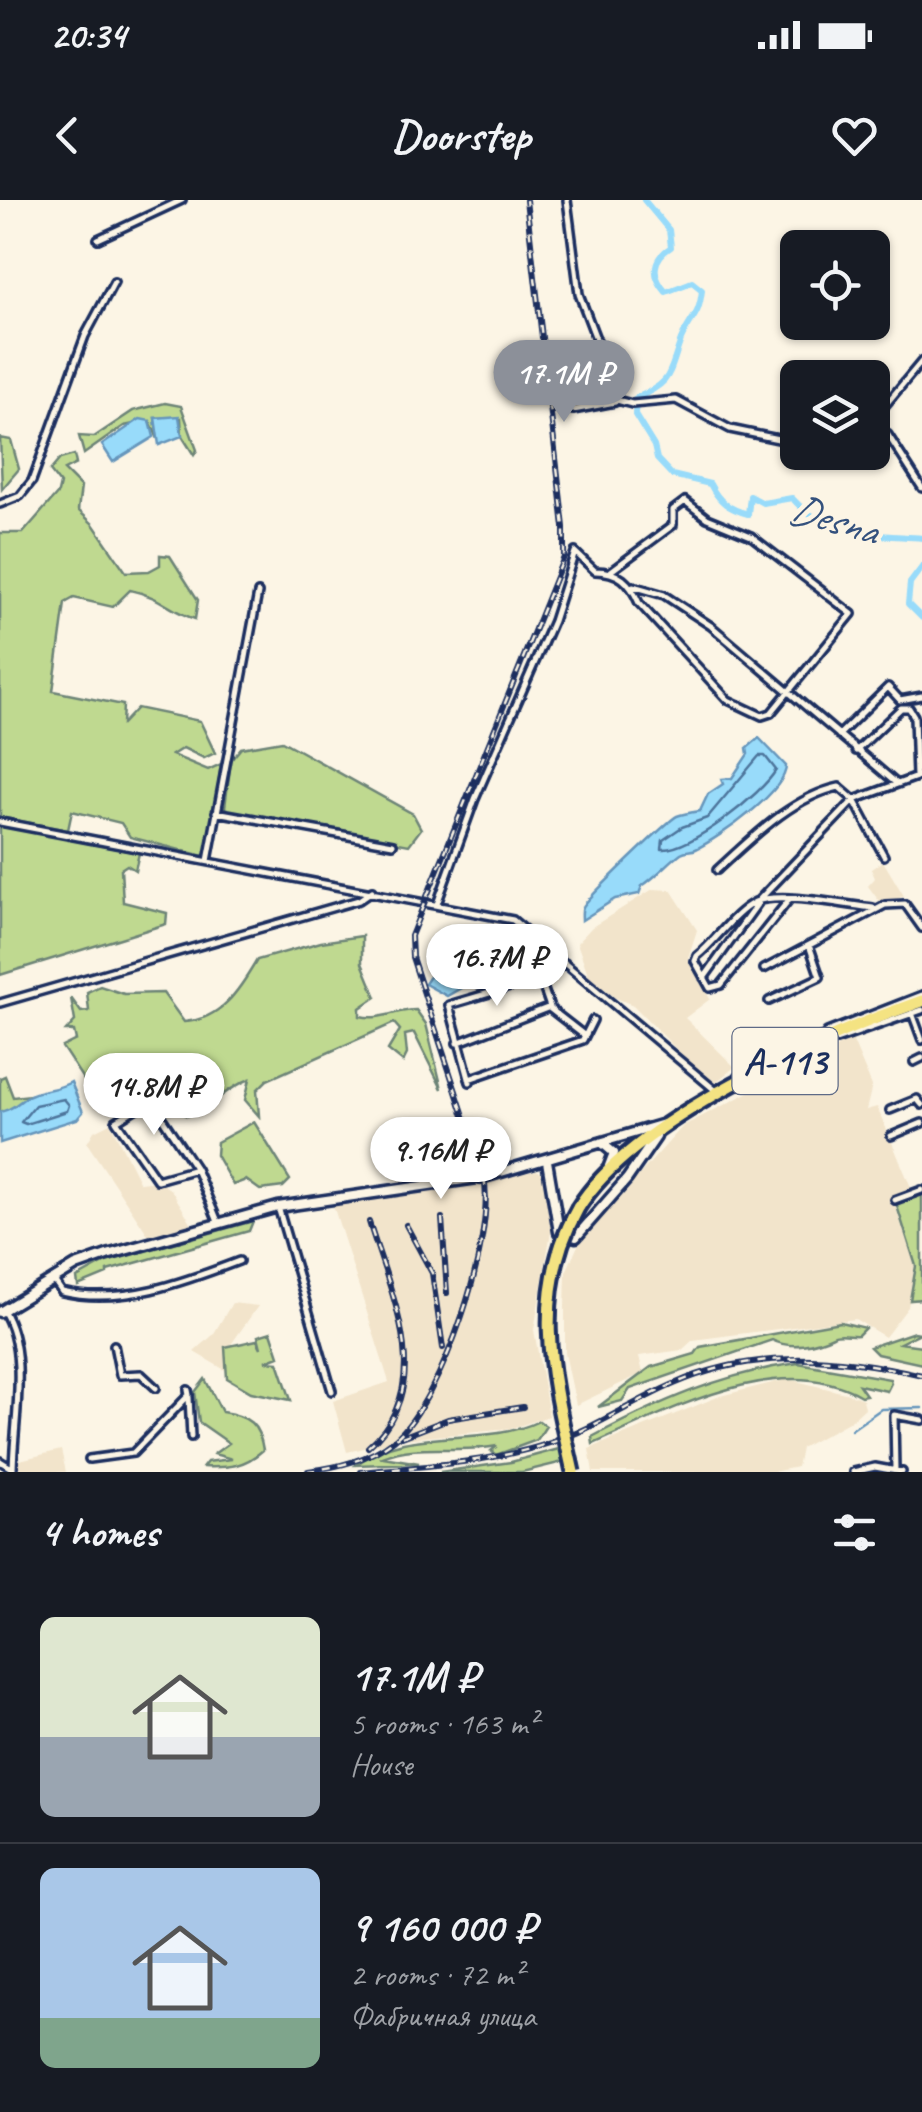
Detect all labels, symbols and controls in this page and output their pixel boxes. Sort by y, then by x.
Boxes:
text: 20:34 [50,12,126,59]
text: Doorstep [392,107,530,164]
icon: back [40,108,95,163]
icon: heart [827,108,882,163]
map controls [780,230,890,470]
button: locate [780,230,890,340]
pin: 17.1M ₽ [472,340,656,425]
text: 17.1M ₽ [515,352,613,393]
button: layers [780,360,890,470]
water label: Desna [784,482,887,558]
pin: 16.7M ₽ [405,924,589,1009]
text: 16.7M ₽ [448,936,546,977]
road number: А-113 [732,1028,838,1094]
pin: 14.8M ₽ [62,1053,246,1138]
text: 14.8M ₽ [105,1065,203,1106]
pin: 9.16M ₽ [349,1117,533,1202]
text: 9.16M ₽ [392,1129,490,1170]
icon: filters [827,1505,882,1560]
text: 4 homes [40,1506,159,1559]
text: 17.1M ₽ [350,1650,477,1703]
icon: home [120,1657,240,1777]
text: 5 rooms · 163 m² [350,1703,537,1744]
text: House [350,1744,412,1785]
text: 9 160 000 ₽ [350,1901,535,1954]
icon: home [120,1908,240,2028]
text: 2 rooms · 72 m² [350,1954,523,1995]
text: Фабричная улица [350,1995,536,2036]

